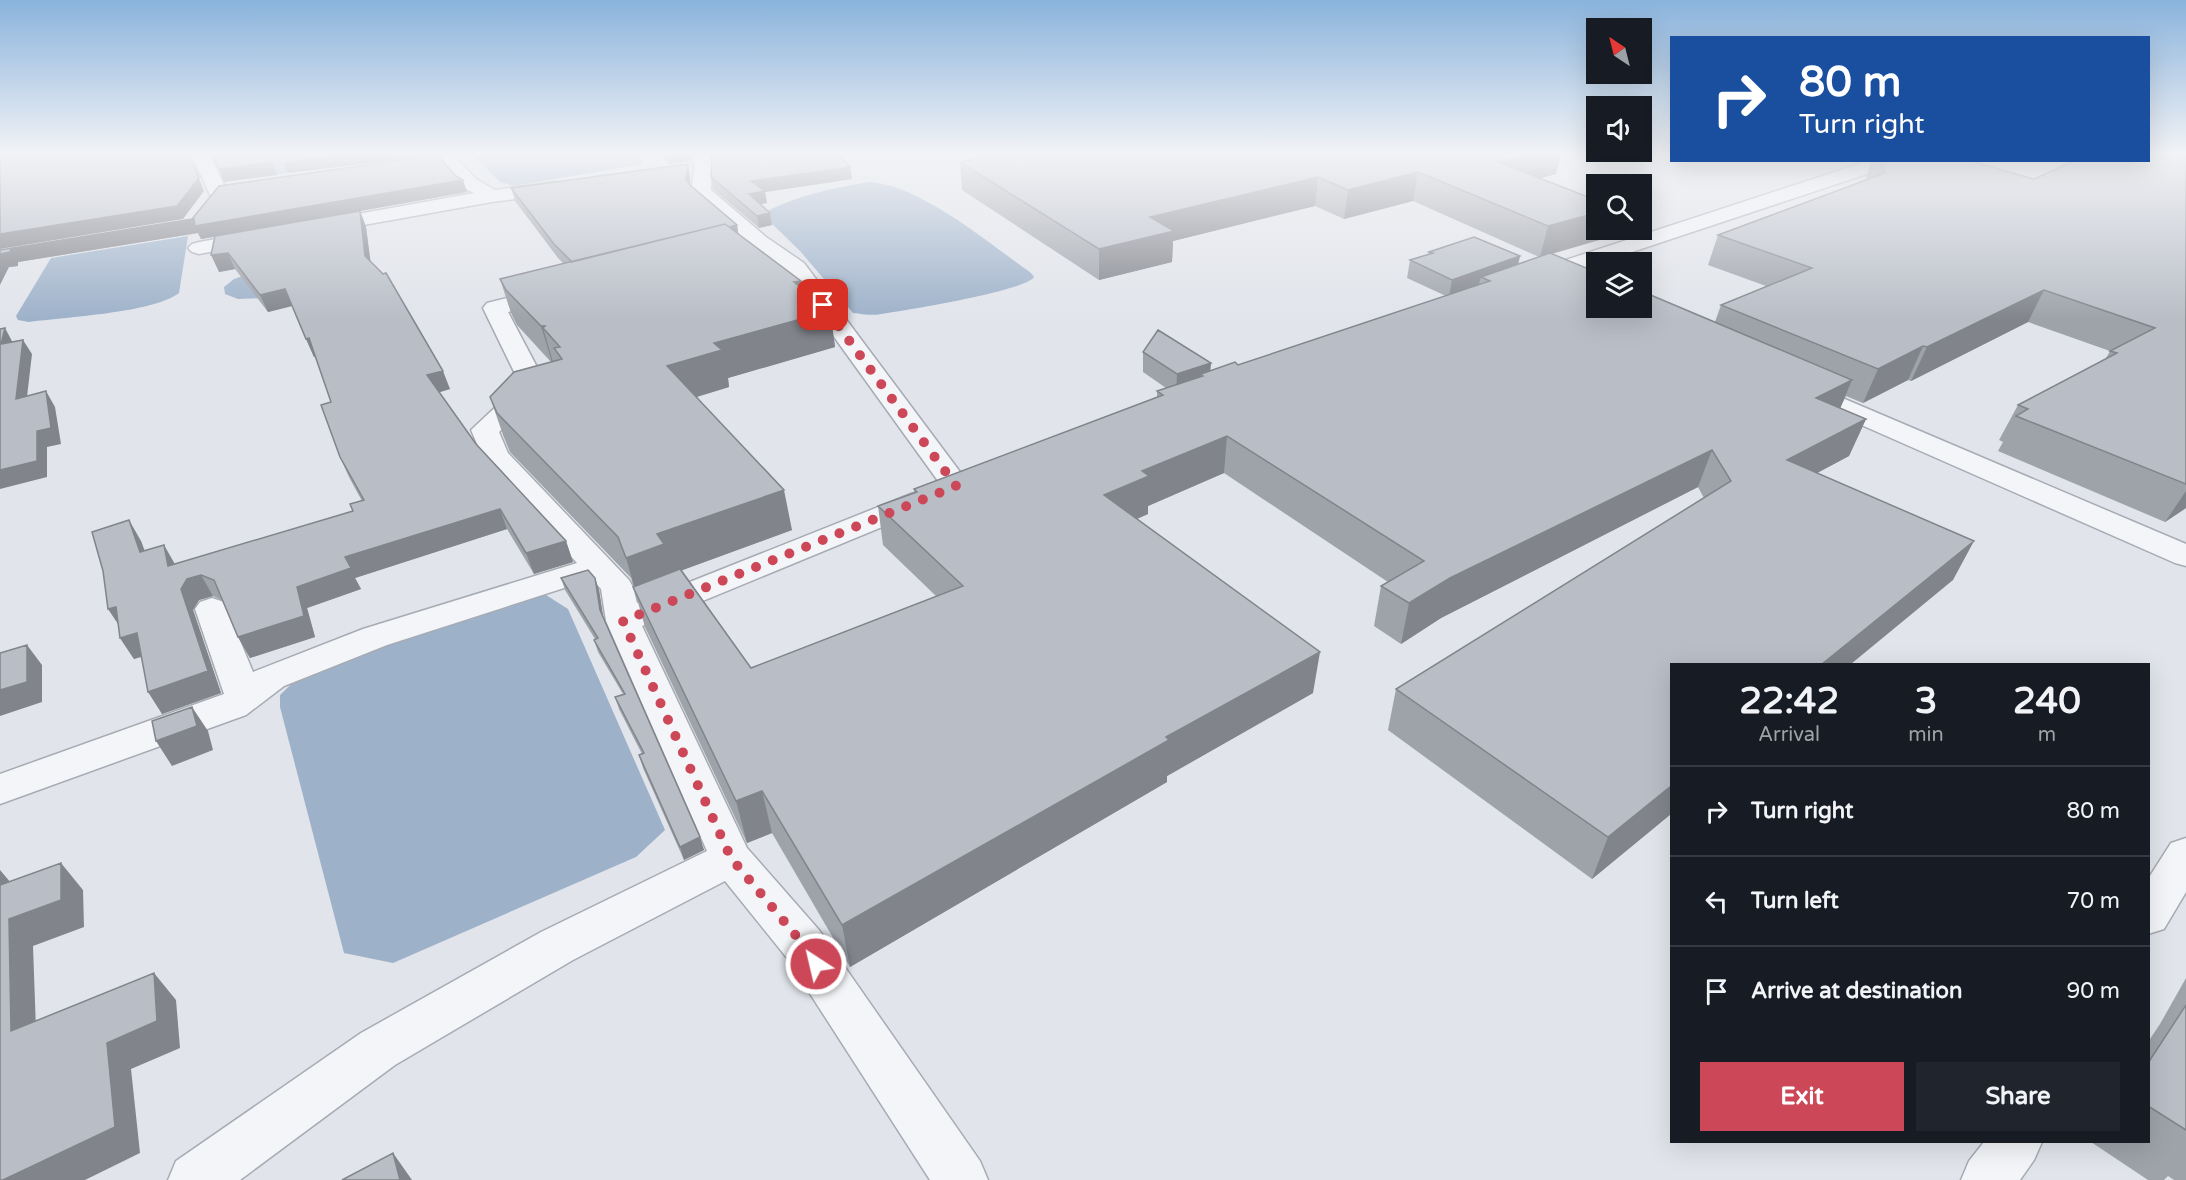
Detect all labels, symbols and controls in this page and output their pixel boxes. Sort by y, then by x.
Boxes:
north arrow [1586,18,1652,84]
map controls [1586,18,1652,318]
text: 80 m [1799,57,1901,108]
icon: right [1700,60,1778,138]
button: sound [1586,96,1652,162]
text: Turn right [1799,108,1925,141]
button: search [1586,174,1652,240]
button: layers [1586,252,1652,318]
pin [797,279,848,330]
icon: arrive [806,288,839,321]
text: 22:42 [1739,680,1839,723]
text: 3 [1915,680,1937,723]
text: 240 [2013,680,2081,723]
text: Arrival [1758,723,1820,747]
text: min [1908,723,1944,747]
text: m [2038,723,2056,747]
icon: right [1700,795,1733,828]
text: Turn right [1751,798,1853,824]
text: 80 m [2066,798,2120,824]
icon: left [1700,885,1733,918]
text: Turn left [1751,888,1839,914]
text: 70 m [2066,888,2120,914]
position arrow [784,932,848,996]
icon: arrive [1700,975,1733,1008]
text: Arrive at destination [1751,978,1962,1004]
text: 90 m [2066,978,2120,1004]
button: Exit [1700,1062,1904,1131]
button: Share [1916,1062,2120,1131]

